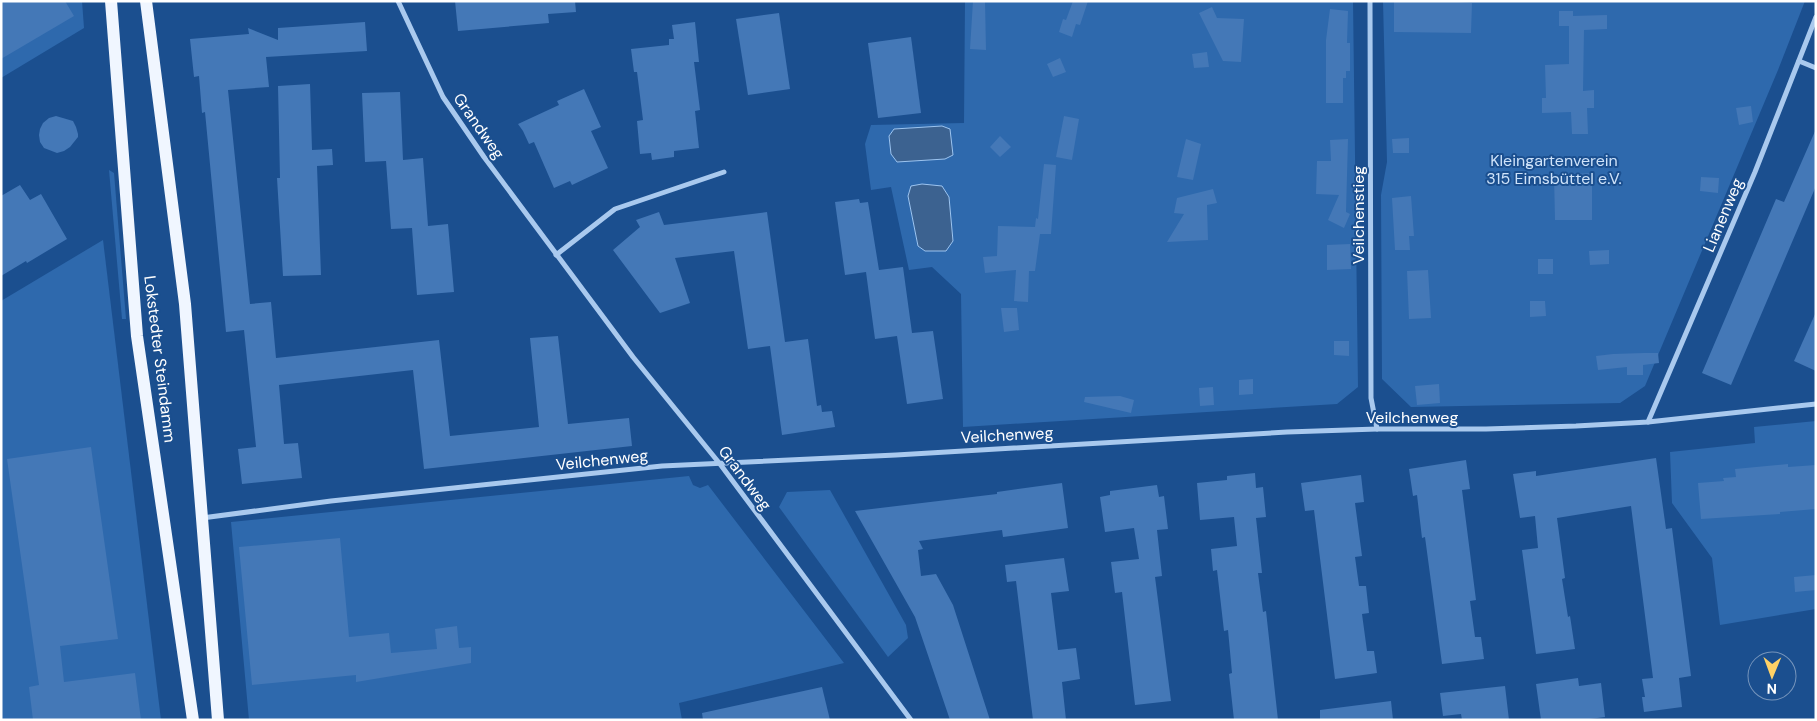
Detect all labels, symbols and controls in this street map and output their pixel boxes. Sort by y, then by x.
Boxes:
street label: Grandweg [449,89,509,163]
park label: Kleingartenverein 315 Eimsbüttel e.V. [1486,150,1622,189]
street label: Veilchenstieg [1348,166,1369,264]
street label: Lianenweg [1698,175,1748,255]
street label: Lokstedter Steindamm [139,274,181,444]
street label: Veilchenweg [1366,407,1458,428]
street label: Veilchenweg [960,422,1054,448]
street label: Grandweg [714,441,776,515]
street label: Veilchenweg [555,445,649,475]
north arrow [1747,651,1797,701]
text: N [1767,680,1777,698]

